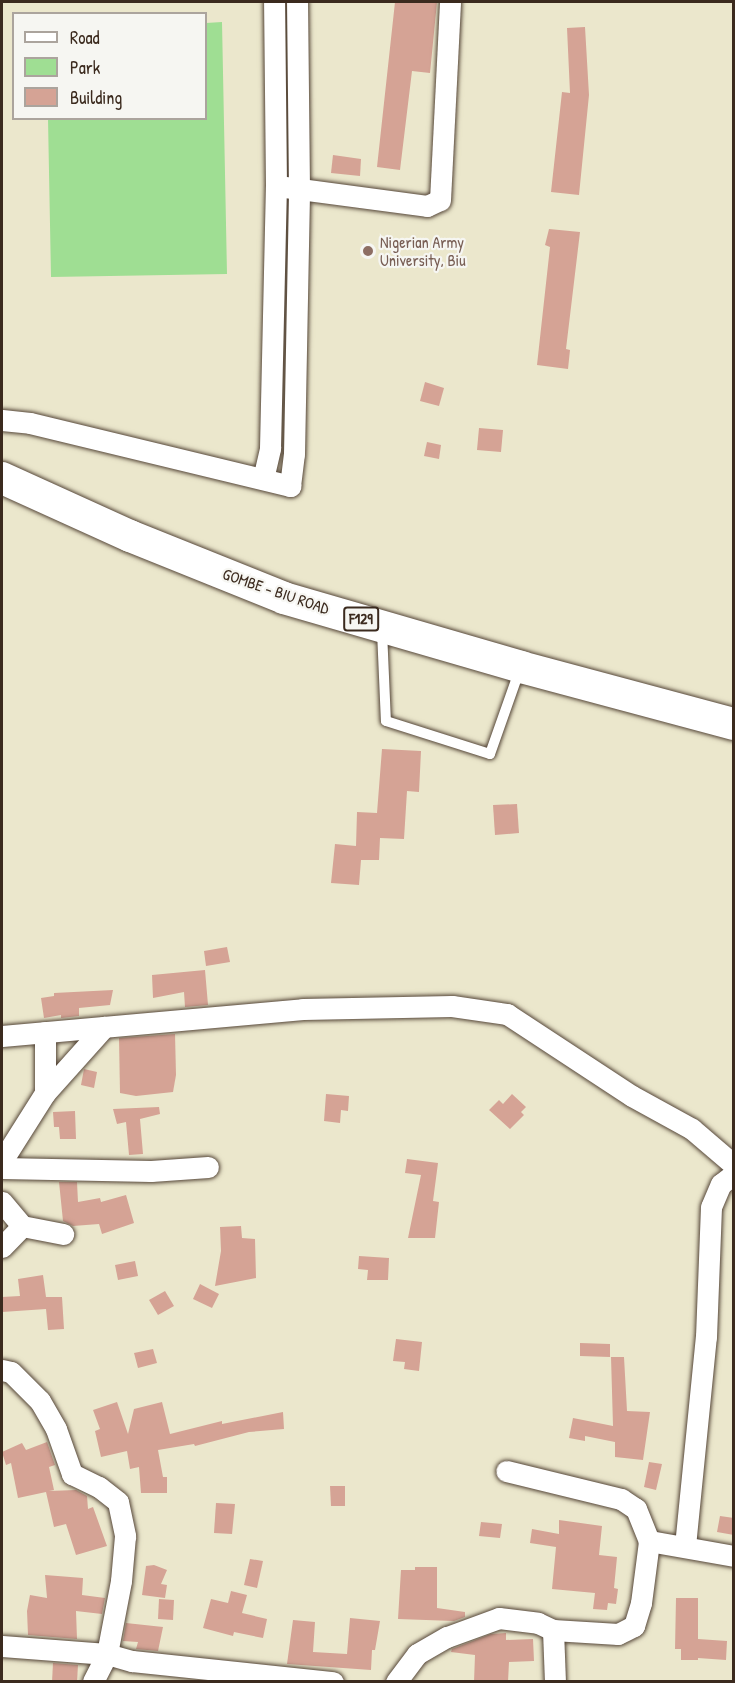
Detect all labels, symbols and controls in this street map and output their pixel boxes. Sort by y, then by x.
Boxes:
legend [12,12,207,120]
text: Road [70,25,100,50]
text: Park [70,55,100,80]
text: Building [70,85,122,110]
place label: Nigerian Army University, Biu [380,232,466,270]
marker: Nigerian Army University, Biu [361,244,375,258]
street label: GOMBE - BIU ROAD [220,564,332,618]
road number: F129 [343,607,379,631]

